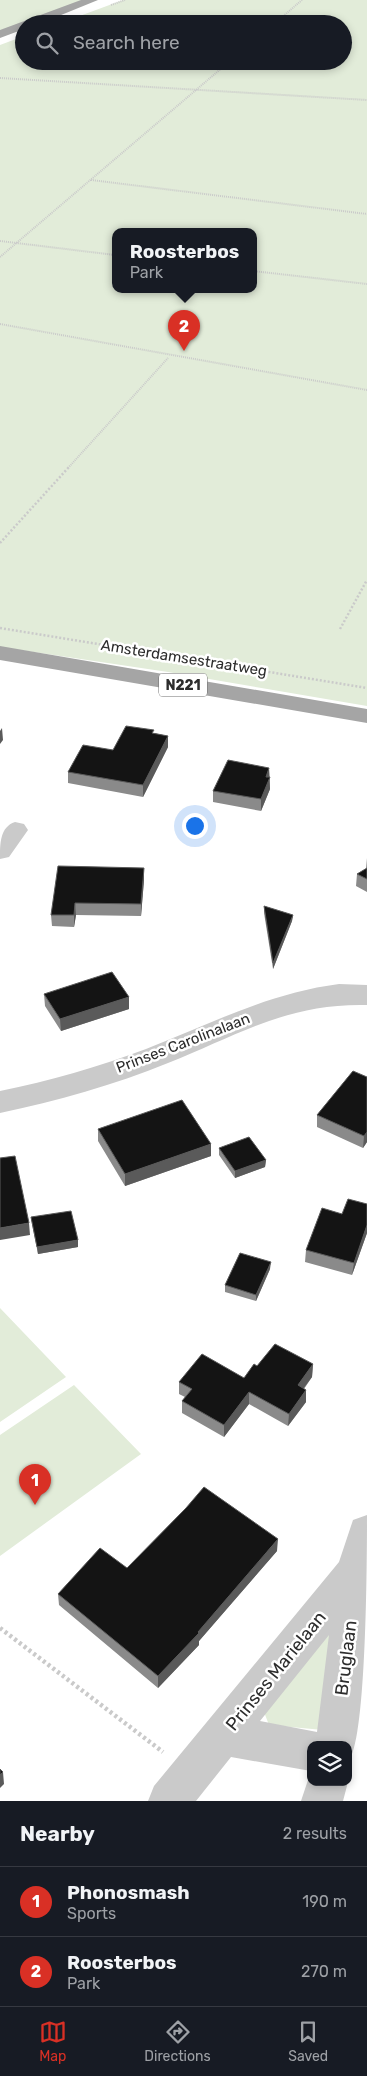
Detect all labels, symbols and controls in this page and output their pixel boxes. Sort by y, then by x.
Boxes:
search box [15,15,352,70]
icon: search [33,29,61,57]
text: Search here [73,31,180,54]
popup [112,228,257,293]
text: Roosterbos [130,240,239,263]
text: Park [130,263,163,282]
pin: 2 [168,310,200,351]
street label: Amsterdamsestraatweg [100,636,268,680]
road number: N221 [159,674,207,696]
your location [182,813,208,839]
street label: Prinses Carolinalaan [114,1009,252,1077]
pin: 1 [19,1464,51,1505]
street label: Prinses Marielaan [221,1607,331,1735]
street label: Bruglaan [330,1619,362,1697]
map controls [307,1741,352,1786]
button: layers [307,1741,352,1786]
text: Nearby [20,1821,95,1846]
text: 2 results [283,1824,347,1843]
text: Phonosmash [67,1881,190,1904]
text: 1 [32,1892,40,1911]
text: 190 m [302,1892,347,1911]
text: Sports [67,1904,116,1923]
text: Roosterbos [67,1951,177,1974]
text: 2 [31,1962,41,1981]
text: 270 m [301,1962,347,1981]
text: Park [67,1974,100,1993]
tab: Map [39,2018,67,2065]
tab: Directions [144,2018,211,2065]
tab: Saved [288,2018,328,2065]

